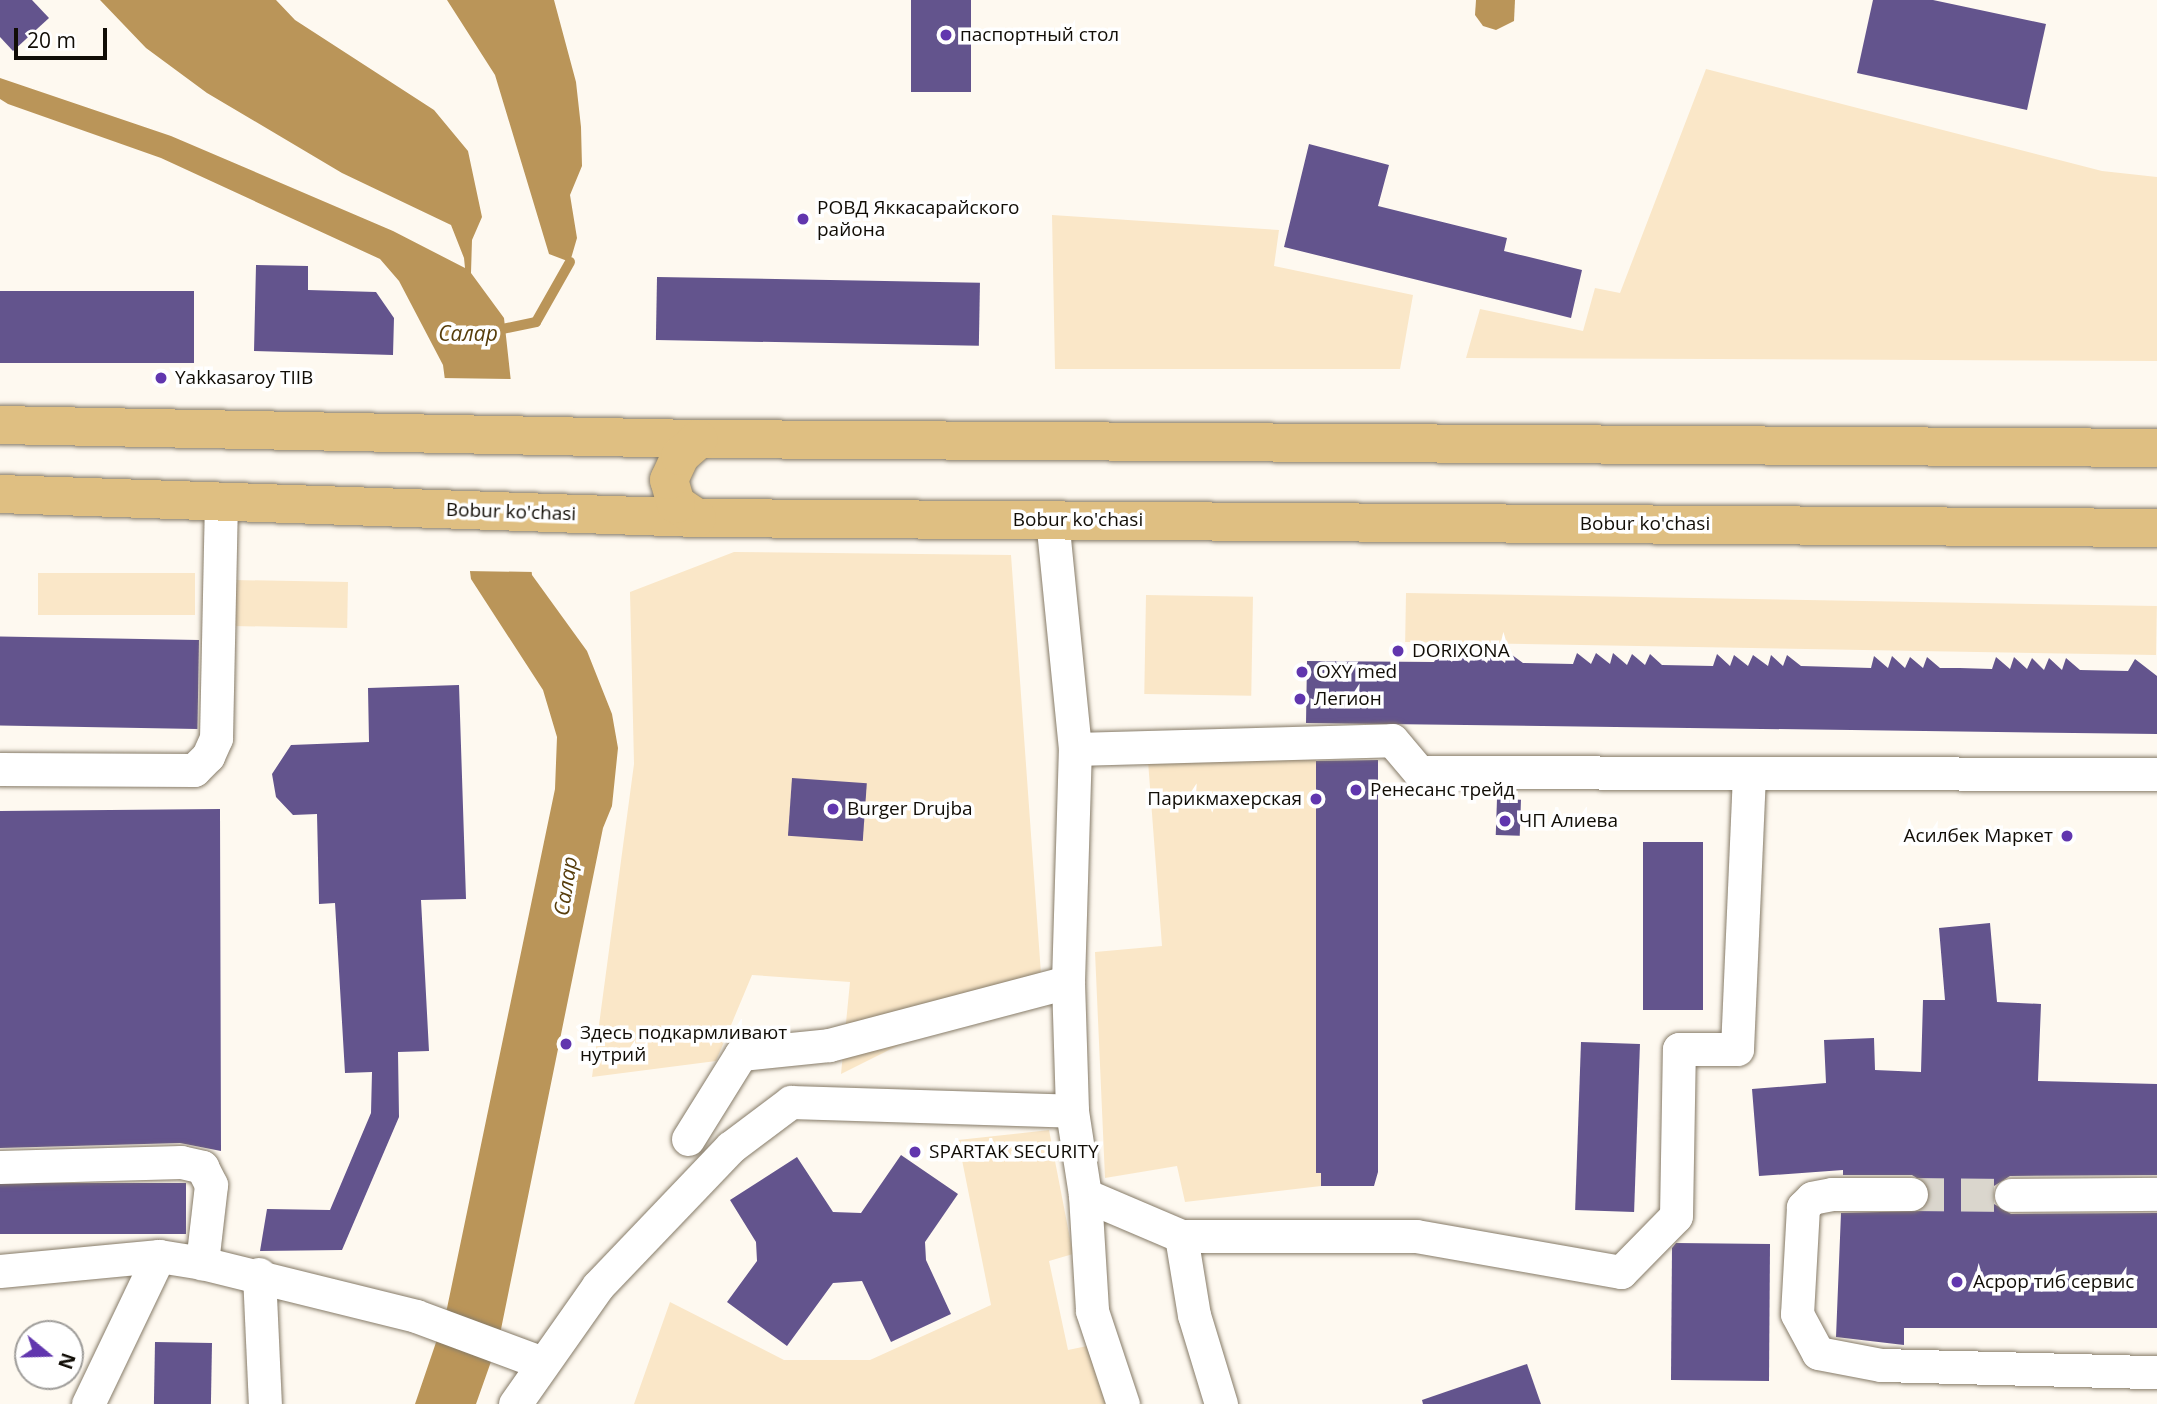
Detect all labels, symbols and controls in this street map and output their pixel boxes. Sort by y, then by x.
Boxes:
scale bar [18,14,110,58]
place label: паспортный стол [960,24,1119,46]
text: 20 m [27,26,76,54]
marker: паспортный стол [938,27,954,43]
place label: РОВД Яккасарайского района [817,197,1020,241]
marker: РОВД Яккасарайского района [795,211,811,227]
water label: Салар [438,320,498,346]
place label: Yakkasaroy TIIB [175,367,313,389]
marker: Yakkasaroy TIIB [153,370,169,386]
street label: Bobur ko'chasi [445,498,577,526]
street label: Bobur ko'chasi [1013,509,1143,531]
street label: Bobur ko'chasi [1580,513,1710,535]
place label: DORIXONA [1412,640,1510,662]
marker: DORIXONA [1390,643,1406,659]
place label: OXY med [1316,661,1397,683]
marker: OXY med [1294,664,1310,680]
place label: Легион [1314,688,1382,710]
marker: Легион [1292,691,1308,707]
place label: Ренесанс трейд [1370,779,1515,801]
marker: Ренесанс трейд [1348,782,1364,798]
place label: Парикмахерская [1147,788,1302,810]
marker: Парикмахерская [1308,791,1324,807]
place label: Burger Drujba [847,798,973,820]
marker: Burger Drujba [825,801,841,817]
place label: ЧП Алиева [1519,810,1618,832]
marker: ЧП Алиева [1497,813,1513,829]
place label: Асилбек Маркет [1904,825,2053,847]
marker: Асилбек Маркет [2059,828,2075,844]
water label: Салар [548,855,582,917]
place label: Здесь подкармливают нутрий [580,1022,787,1066]
marker: Здесь подкармливают нутрий [558,1036,574,1052]
place label: SPARTAK SECURITY [929,1141,1099,1163]
marker: SPARTAK SECURITY [907,1144,923,1160]
place label: Асрор тиб сервис [1973,1271,2134,1293]
marker: Асрор тиб сервис [1947,1272,1967,1292]
north arrow [14,1320,84,1390]
text: N [52,1350,82,1373]

